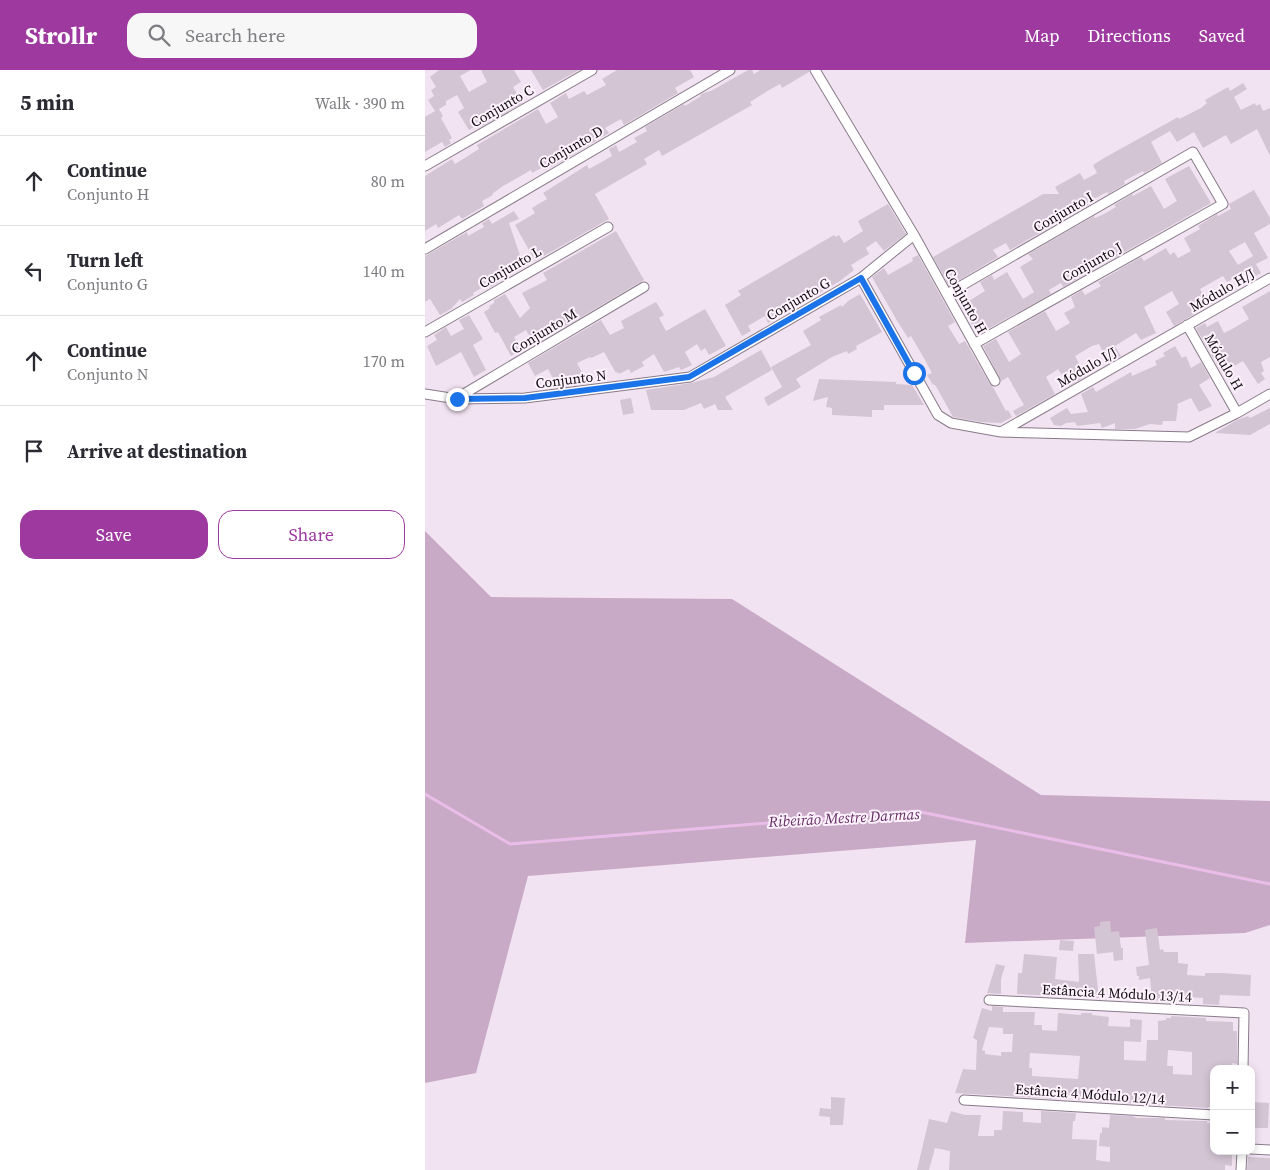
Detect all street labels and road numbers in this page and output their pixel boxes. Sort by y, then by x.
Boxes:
street label: Conjunto C [467,80,537,132]
street label: Conjunto D [535,121,607,173]
street label: Conjunto I [1029,187,1097,237]
street label: Conjunto J [1058,237,1126,287]
street label: Conjunto L [475,241,545,293]
street label: Módulo H/J [1186,263,1258,317]
street label: Conjunto H [940,265,992,337]
street label: Conjunto G [762,272,834,325]
street label: Conjunto M [507,303,581,359]
street label: Módulo H [1200,330,1248,394]
street label: Módulo I/J [1053,342,1121,392]
street label: Conjunto N [534,365,608,393]
street label: Estância 4 Módulo 13/14 [1042,979,1192,1007]
street label: Estância 4 Módulo 12/14 [1014,1079,1166,1109]

